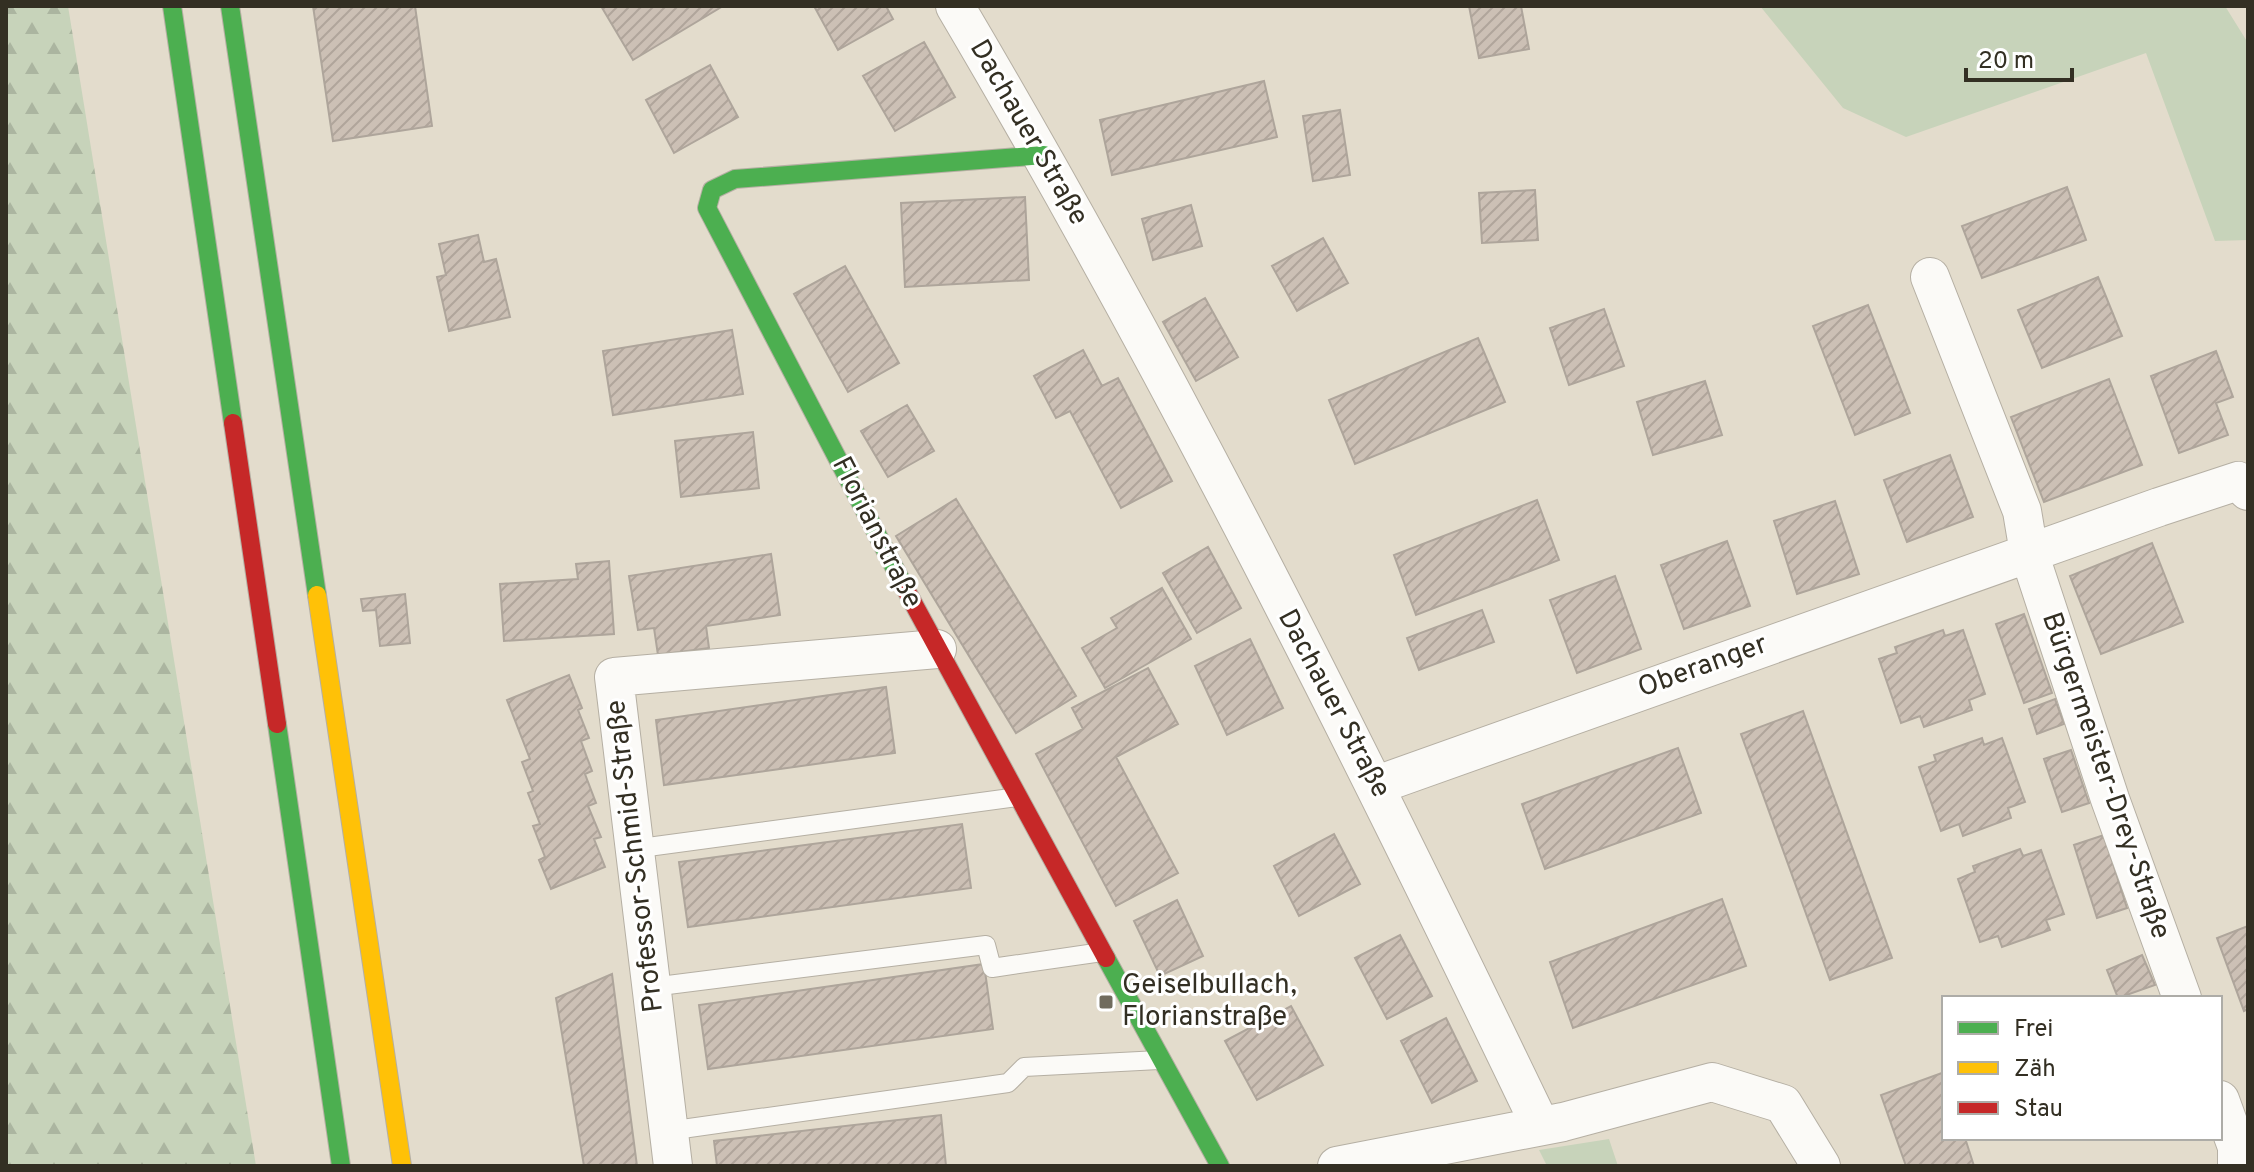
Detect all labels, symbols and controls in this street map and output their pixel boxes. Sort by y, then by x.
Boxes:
scale bar [1966,32,2072,82]
street label: Dachauer Straße [960,34,1096,232]
text: 20 m [1978,47,2034,77]
street label: Florianstraße [822,451,930,615]
street label: Dachauer Straße [1268,604,1398,804]
street label: Bürgermeister-Drey-Straße [2032,608,2178,944]
street label: Oberanger [1633,627,1773,707]
street label: Professor-Schmid-Straße [599,698,673,1014]
place label: Geiselbullach, Florianstraße [1122,968,1297,1036]
marker: Geiselbullach, Florianstraße [1097,993,1115,1011]
legend [1942,996,2222,1140]
text: Frei [2014,1015,2053,1045]
text: Zäh [2014,1055,2056,1085]
text: Stau [2014,1095,2063,1125]

